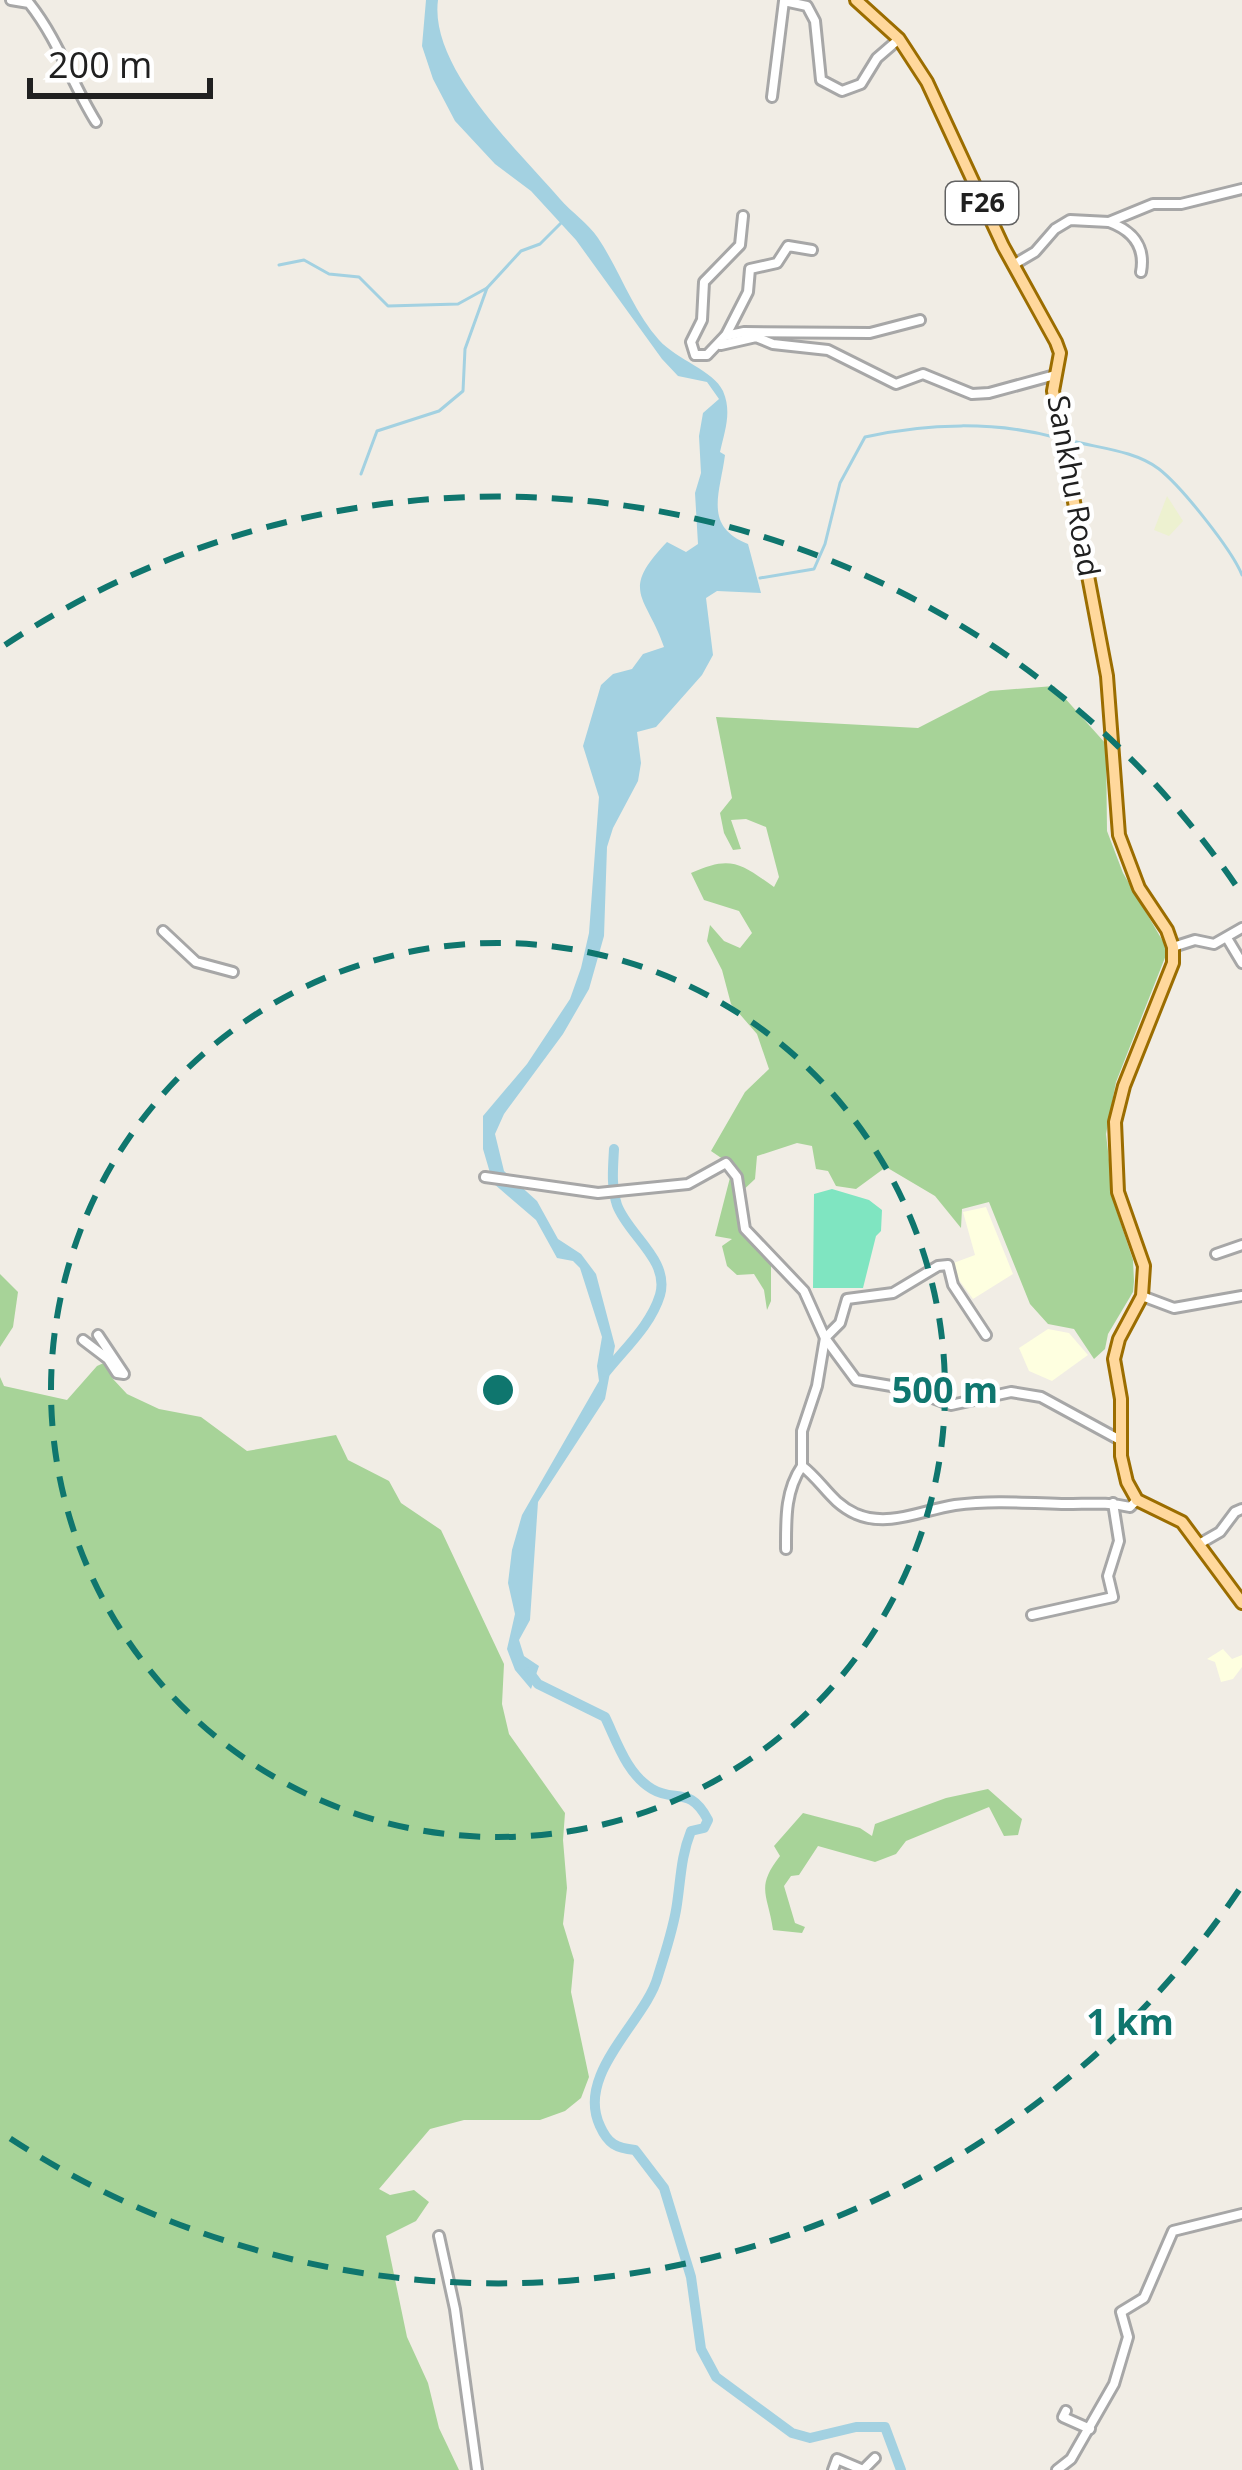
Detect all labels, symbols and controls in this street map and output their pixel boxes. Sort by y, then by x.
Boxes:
scale bar [30,24,210,98]
text: 200 m [48,40,152,89]
road number: F26 [946,182,1018,224]
street label: Sankhu Road [1038,392,1111,580]
text: 500 m [892,1365,998,1414]
centre of rings [477,1369,519,1411]
text: 1 km [1086,1997,1174,2046]

